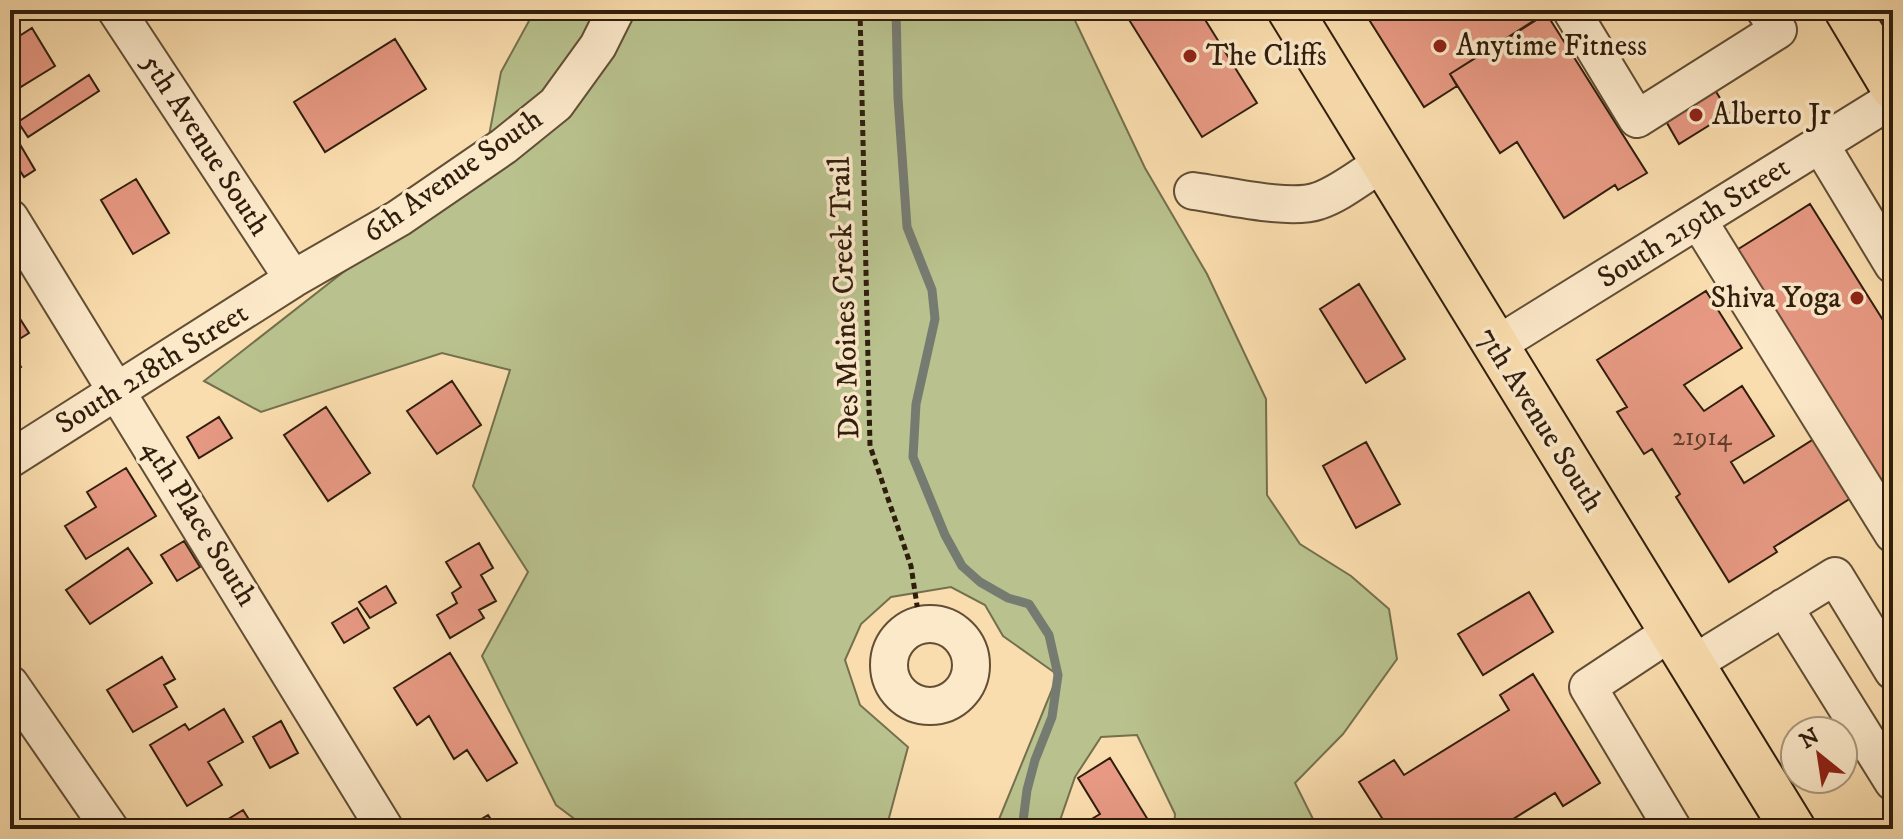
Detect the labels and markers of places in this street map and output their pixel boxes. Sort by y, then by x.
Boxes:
place label: Anytime Fitness [1456,28,1647,65]
marker: Anytime Fitness [1431,37,1449,55]
place label: The Cliffs [1206,38,1327,75]
marker: The Cliffs [1181,47,1199,65]
place label: Alberto Jr [1712,97,1831,134]
marker: Alberto Jr [1687,106,1705,124]
place label: Shiva Yoga [1710,280,1841,317]
marker: Shiva Yoga [1848,289,1866,307]

